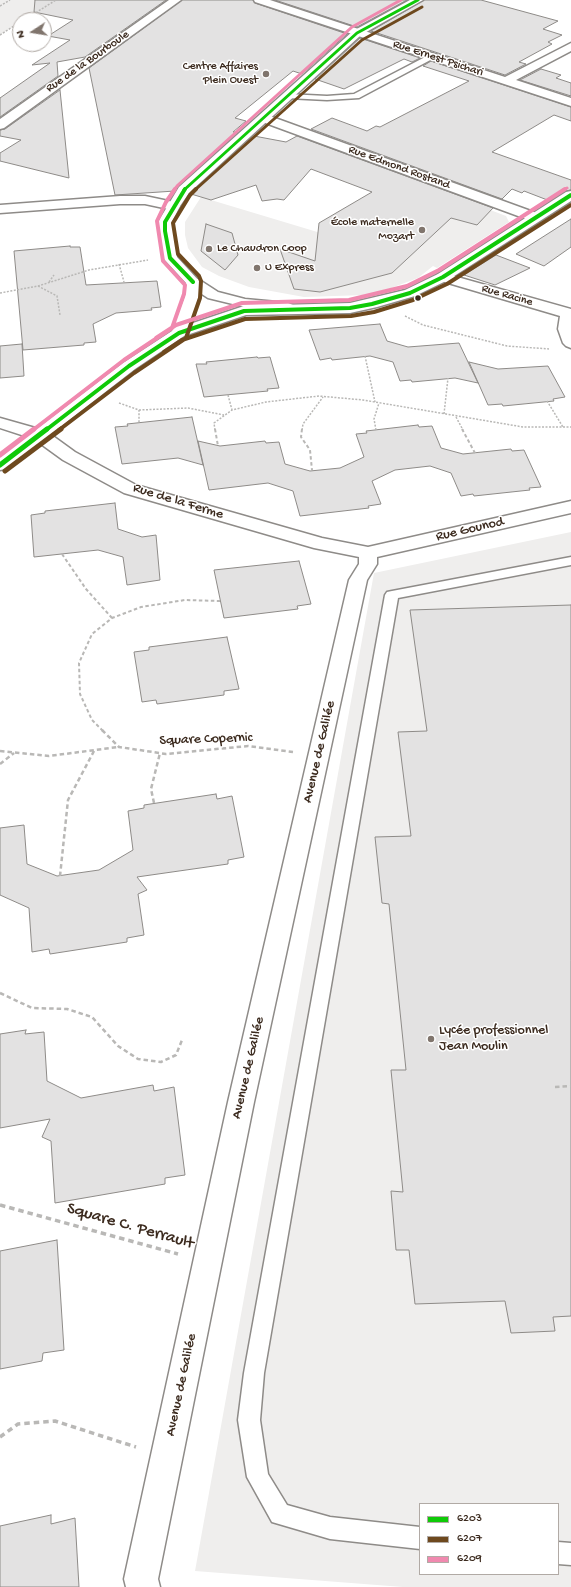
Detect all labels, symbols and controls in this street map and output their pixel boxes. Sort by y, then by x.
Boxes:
north arrow [12,12,52,52]
street label: Rue de la Bourboule [44,28,132,96]
text: N [15,30,28,39]
street label: Rue Ernest Psichari [391,38,485,80]
place label: Centre Affaires Plein Ouest [183,60,258,88]
marker: Centre Affaires Plein Ouest [261,69,271,79]
street label: Rue Edmond Rostand [346,143,452,193]
place label: École maternelle Mozart [331,216,414,244]
marker: École maternelle Mozart [417,225,427,235]
place label: Le Chaudron Coop [217,242,307,256]
marker: Le Chaudron Coop [204,244,214,254]
place label: U Express [265,261,314,275]
marker: U Express [252,263,262,273]
street label: Rue Racine [480,282,534,310]
unlabelled marker [413,293,423,303]
street label: Rue de la Ferme [131,480,225,524]
street label: Rue Gounod [434,514,506,546]
street label: Avenue de Galilée [300,699,340,805]
street label: Square Copernic [159,730,253,750]
street label: Avenue de Galilée [229,1015,269,1121]
place label: Lycée professionnel Jean Moulin [439,1023,548,1056]
marker: Lycée professionnel Jean Moulin [426,1034,436,1044]
street label: Square C. Perrault [64,1199,196,1255]
street label: Avenue de Galilée [163,1332,201,1438]
legend [419,1503,559,1575]
text: 6203 [457,1512,482,1526]
text: 6207 [457,1532,482,1546]
text: 6209 [457,1552,482,1566]

